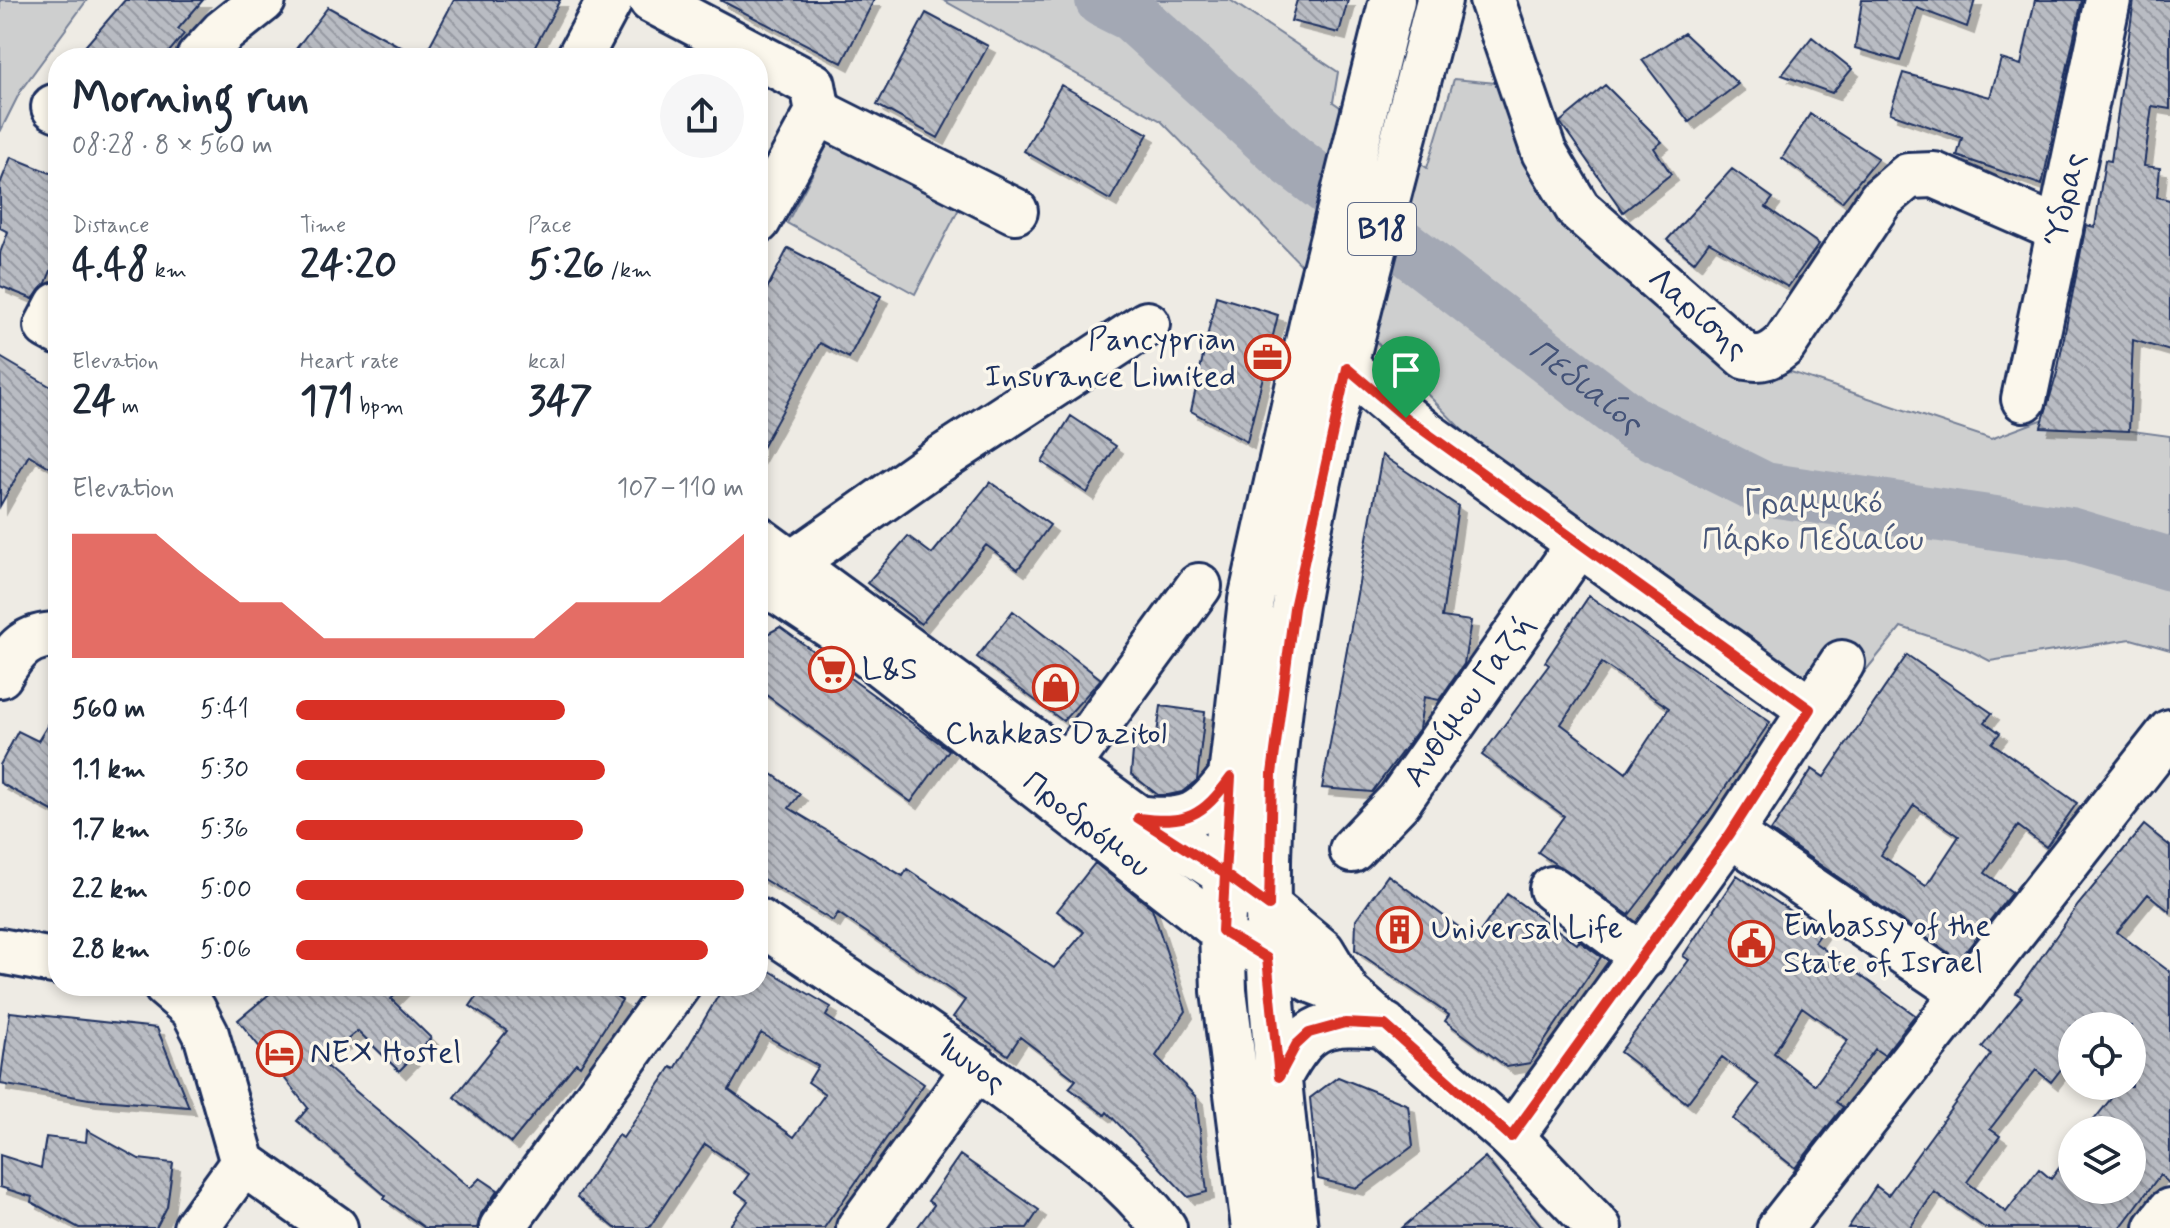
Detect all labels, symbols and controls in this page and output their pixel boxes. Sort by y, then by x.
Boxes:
text: Morning run [72,70,309,128]
button: share [660,74,744,158]
text: 08:28 · 8 × 560 m [72,129,273,163]
street label: Ύδρας [2036,149,2096,250]
road number: B18 [1348,203,1416,255]
text: Distance [72,212,149,240]
text: Time [300,212,346,240]
text: Pace [528,212,572,240]
text: 4.48 [72,240,149,292]
text: 24:20 [300,240,397,292]
text: 5:26 [528,240,604,292]
text: km [149,257,187,285]
text: /km [604,257,652,285]
street label: Λαρίσης [1638,259,1756,370]
place label: Pancyprian Insurance Limited [985,319,1236,398]
water label: Πεδιαίος [1519,328,1653,446]
office icon: Pancyprian Insurance Limited [1243,334,1291,382]
pin [1372,336,1440,418]
text: Elevation [72,348,159,376]
text: Heart rate [300,348,399,376]
text: kcal [528,348,565,376]
icon: arrive [1384,348,1428,392]
text: 24 [72,376,116,428]
text: 171 [300,376,354,428]
text: 347 [528,376,593,428]
text: m [116,393,139,421]
text: bpm [354,393,404,421]
text: Elevation [72,472,174,506]
text: 107–110 m [617,472,744,506]
park label: Γραμμικό Πάρκο Πεδιαίου [1702,483,1924,562]
street label: Ανθίμου Γαζή [1394,606,1544,795]
supermarket icon: L&S [807,646,855,694]
place label: L&S [862,649,918,691]
shop icon: Chakkas Dazitol [1032,663,1080,711]
text: 560 m [72,693,145,727]
text: 5:41 [200,693,249,727]
place label: Chakkas Dazitol [945,713,1167,755]
text: 1.1 km [72,753,146,787]
text: 5:30 [200,753,249,787]
street label: Προδρόμου [1014,762,1159,888]
text: 1.7 km [72,813,150,847]
text: 5:36 [200,813,249,847]
text: 2.2 km [72,873,148,907]
text: 5:00 [200,873,252,907]
building icon: Universal Life [1376,905,1424,953]
place label: Embassy of the State of Israel [1783,905,1991,984]
place label: Universal Life [1431,908,1623,950]
public building icon: Embassy of the State of Israel [1728,920,1776,968]
text: 2.8 km [72,933,150,967]
text: 5:06 [200,933,251,967]
map controls [2058,1012,2146,1204]
button: locate [2058,1012,2146,1100]
street label: Ίωνος [927,1025,1014,1104]
hotel icon: NEX Hostel [255,1029,303,1077]
place label: NEX Hostel [310,1032,461,1074]
button: layers [2058,1116,2146,1204]

